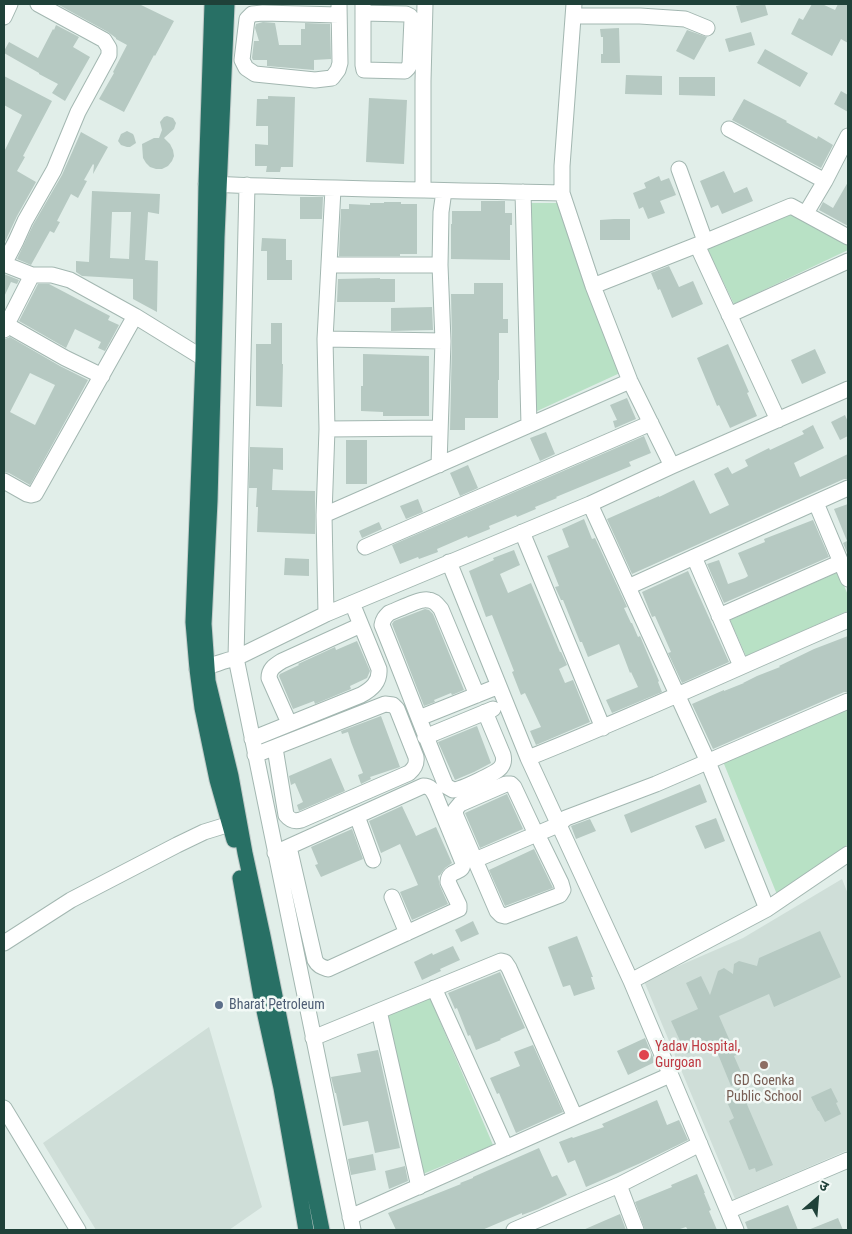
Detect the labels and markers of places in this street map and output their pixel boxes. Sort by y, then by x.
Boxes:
place label: Bharat Petroleum [229,997,325,1013]
marker: Bharat Petroleum [213,999,225,1011]
place label: Yadav Hospital, Gurgoan [655,1039,740,1072]
marker: Yadav Hospital, Gurgoan [637,1048,651,1062]
marker: GD Goenka Public School [758,1059,770,1071]
place label: GD Goenka Public School [726,1073,802,1106]

